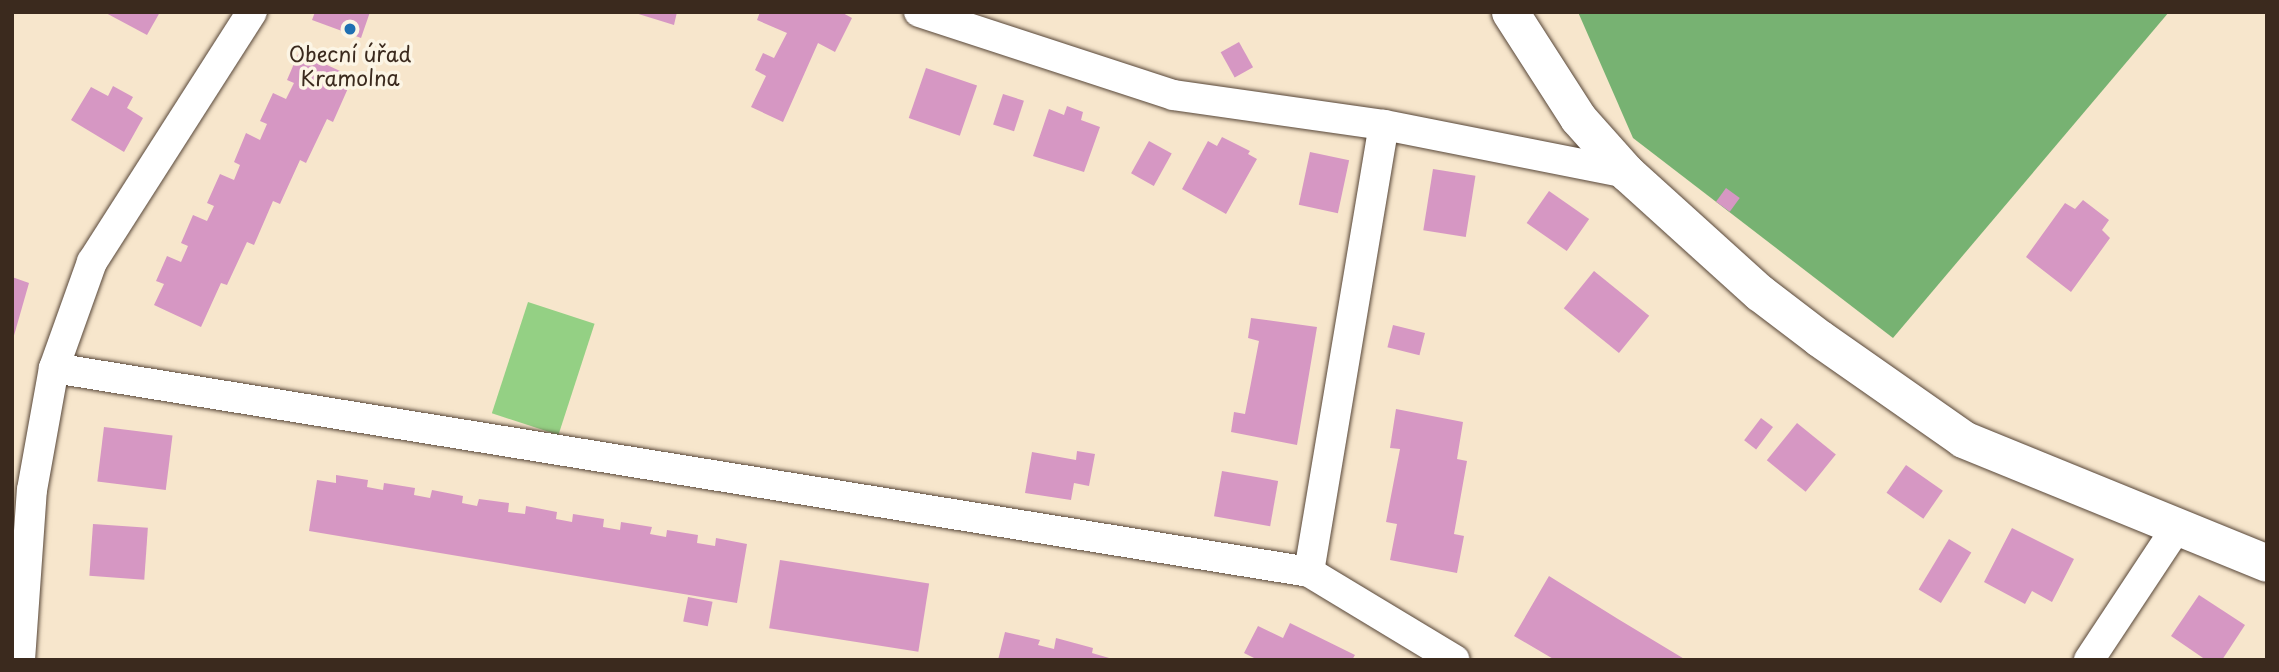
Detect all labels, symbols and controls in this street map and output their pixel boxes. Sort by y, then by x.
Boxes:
marker: Obecní úřad Kramolna [342,21,358,37]
place label: Obecní úřad Kramolna [289,40,411,90]

